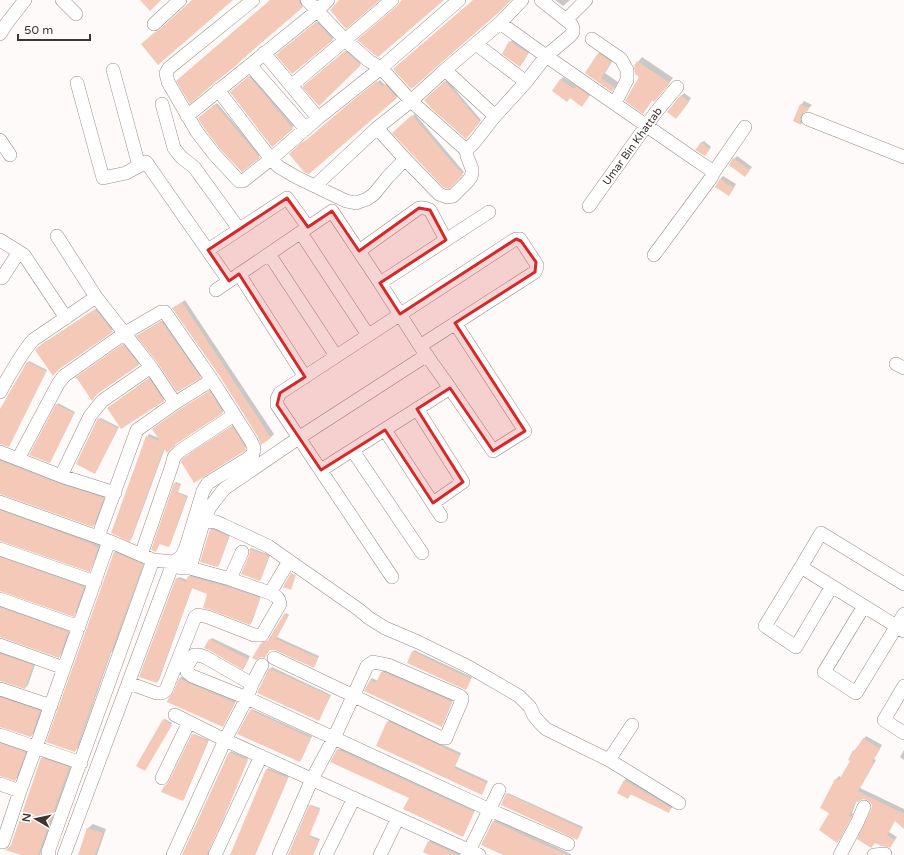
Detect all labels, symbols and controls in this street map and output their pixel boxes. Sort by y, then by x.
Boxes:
scale bar [18,16,90,42]
text: 50 m [24,23,53,37]
street label: Umar Bin Khattab [600,105,665,188]
north arrow [16,799,56,839]
text: N [20,812,34,823]

